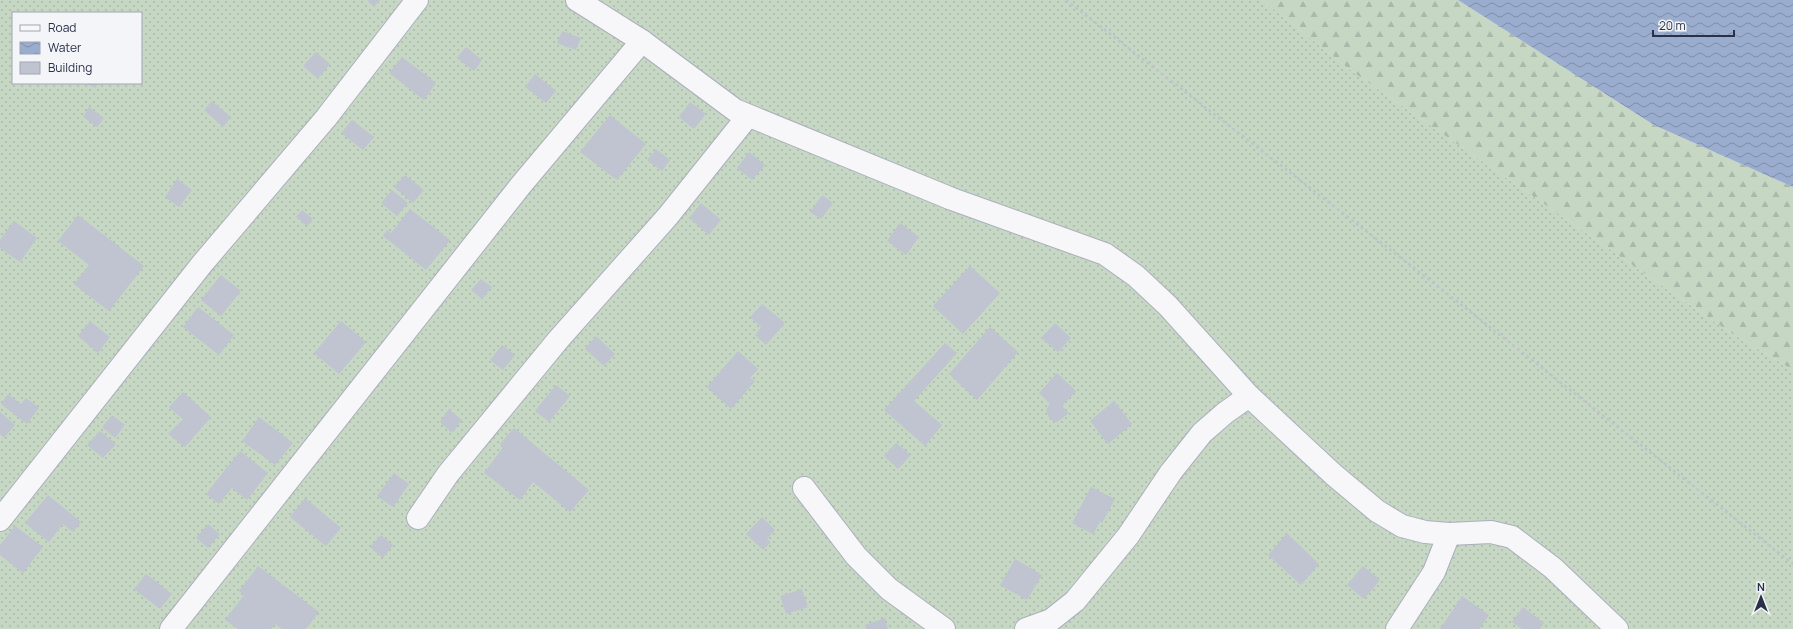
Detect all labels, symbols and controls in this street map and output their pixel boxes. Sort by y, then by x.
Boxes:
legend [12,12,142,84]
scale bar [1653,12,1734,38]
text: 20 m [1659,17,1686,34]
text: Road [48,19,76,36]
text: Water [48,39,82,56]
text: Building [48,59,92,76]
north arrow [1741,577,1781,617]
text: N [1757,579,1765,594]

